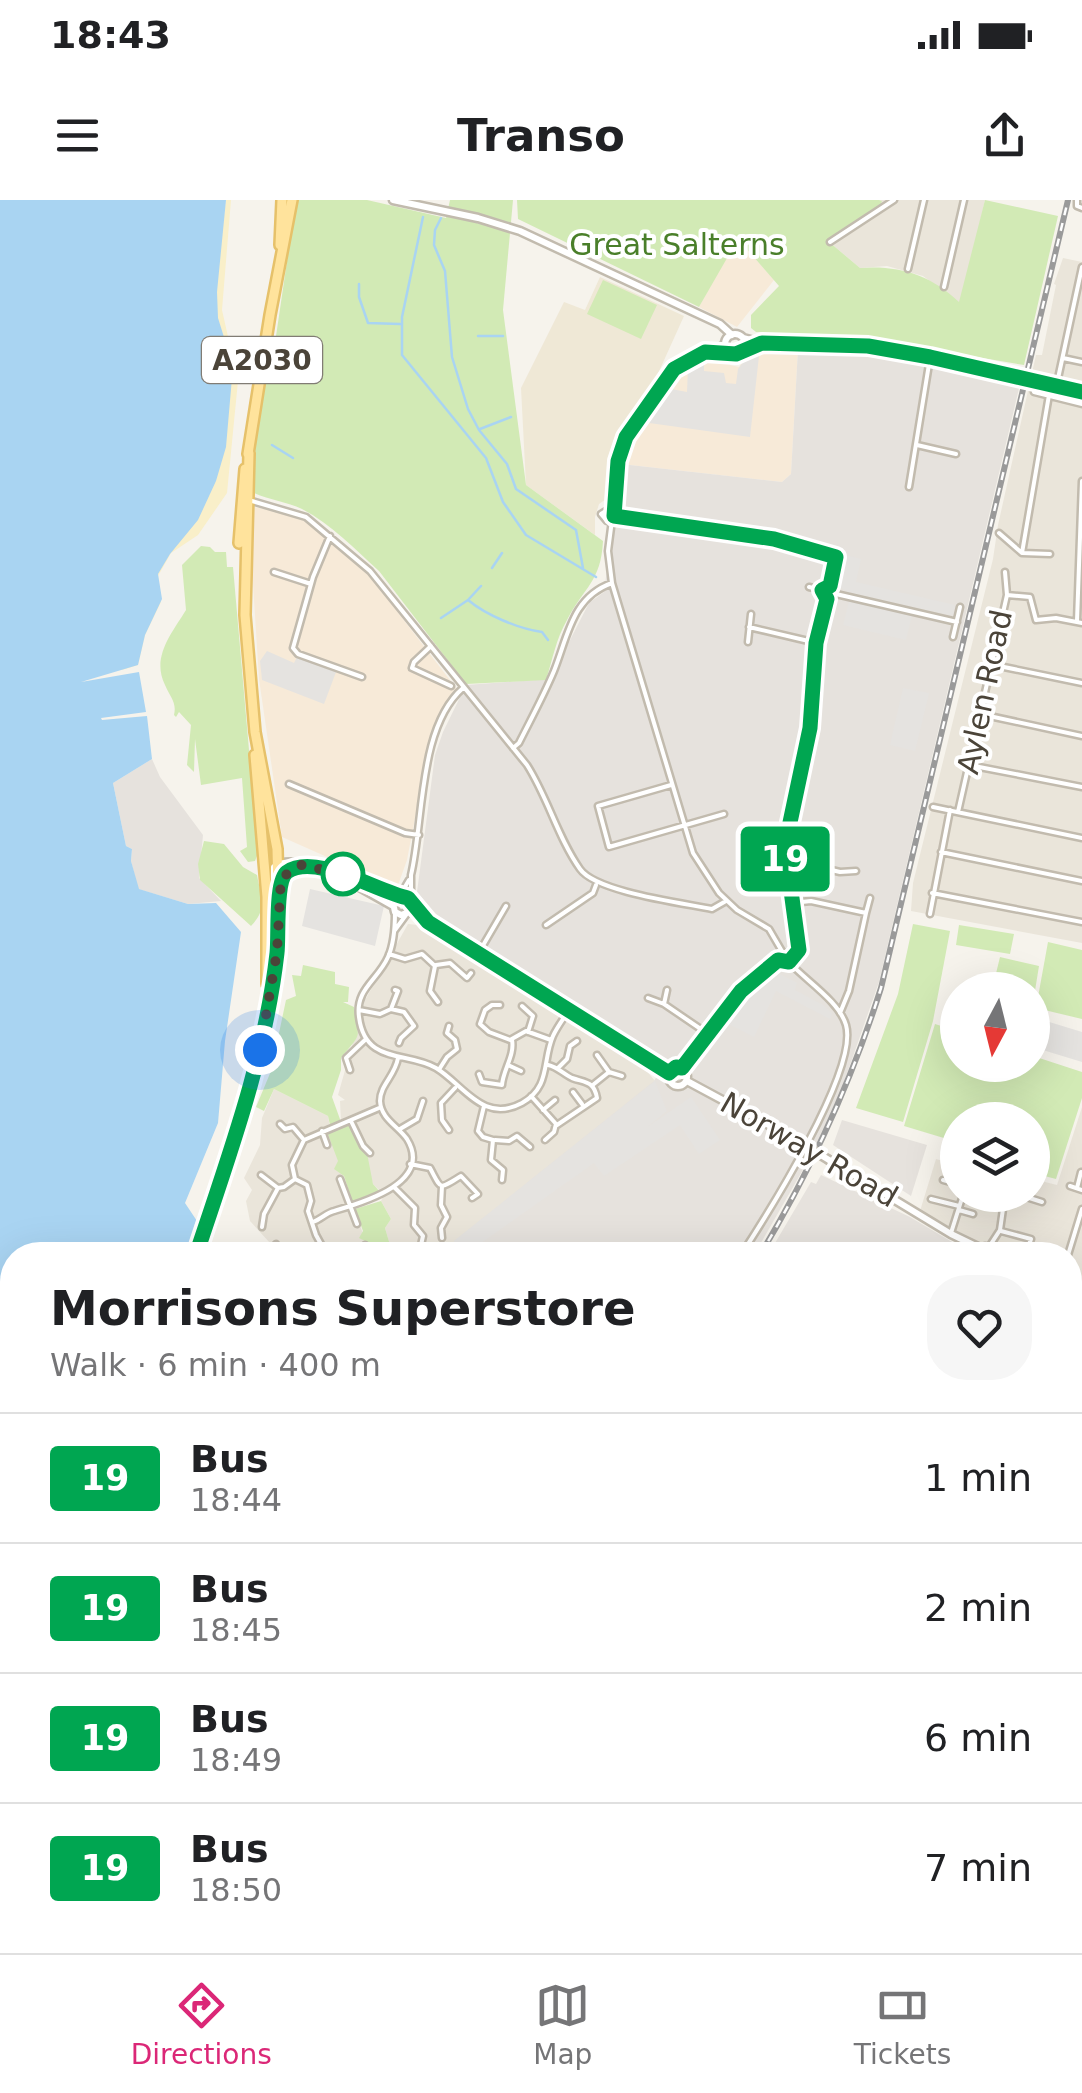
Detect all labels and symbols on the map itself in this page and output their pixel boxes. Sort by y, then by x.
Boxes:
park label: Great Salterns [569,227,785,262]
road number: A2030 [202,337,322,383]
street label: Aylen Road [950,607,1019,777]
line badge: 19 [740,826,830,892]
unlabelled marker [322,853,364,895]
north arrow [940,972,1050,1082]
your location [235,1025,285,1075]
street label: Norway Road [714,1085,904,1214]

